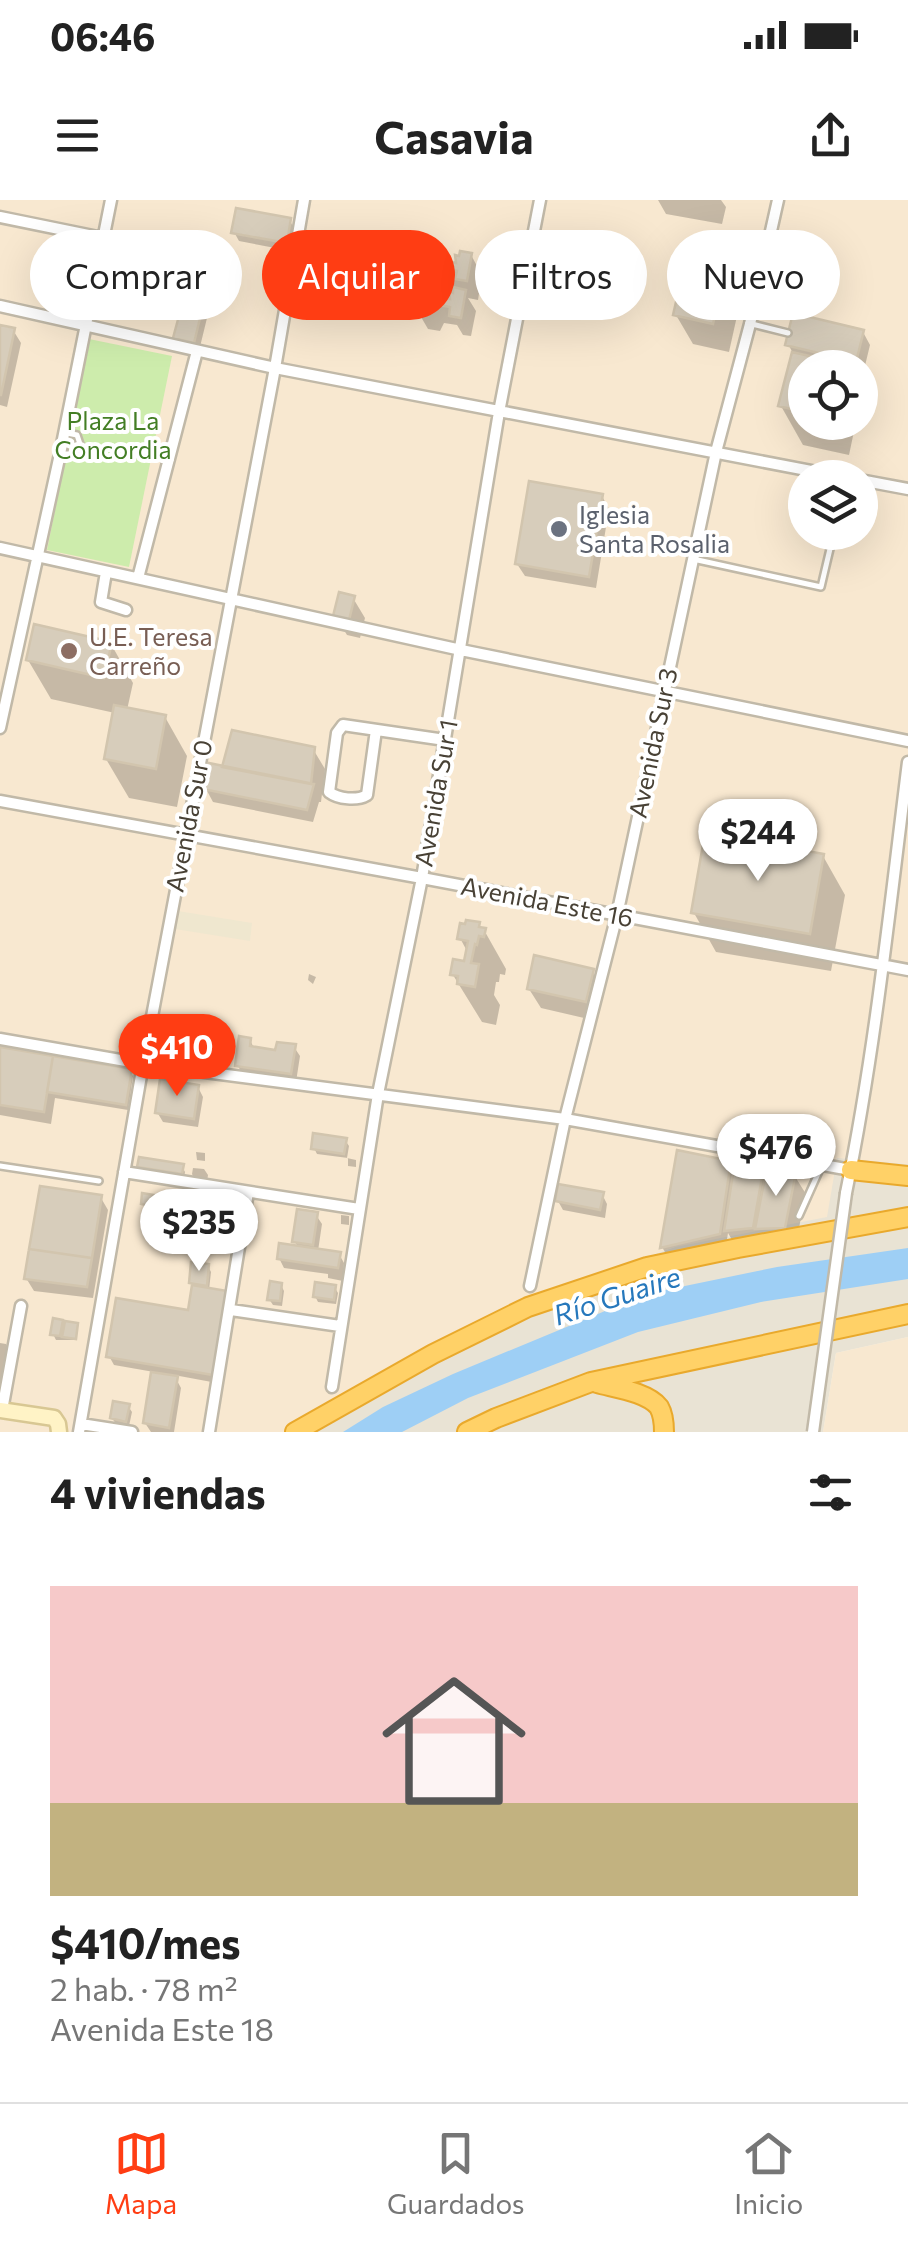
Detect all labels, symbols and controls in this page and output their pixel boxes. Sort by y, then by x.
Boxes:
text: 06:46 [50,12,156,59]
icon: menu [50,108,105,163]
text: Casavia [374,108,534,163]
icon: share [803,108,858,163]
chip: Comprar [30,230,242,320]
chip: Alquilar [262,230,455,320]
chip: Filtros [475,230,647,320]
chip: Nuevo [667,230,840,320]
map controls [788,350,878,550]
button: locate [788,350,878,440]
park label: Plaza La Concordia [54,405,172,464]
button: layers [788,460,878,550]
place label: Iglesia Santa Rosalia [579,499,730,558]
marker: Iglesia Santa Rosalia [548,518,570,540]
place label: U.E. Teresa Carreño [89,621,213,680]
marker: U.E. Teresa Carreño [58,640,80,662]
street label: Avenida Sur 3 [621,665,683,821]
street label: Avenida Sur 1 [407,717,463,869]
street label: Avenida Sur 0 [159,737,217,895]
pin: $244 [699,799,817,884]
text: $244 [720,811,796,851]
street label: Avenida Este 16 [458,870,636,932]
pin: $410 [118,1014,236,1099]
text: $410 [141,1026,213,1066]
pin: $476 [717,1114,835,1199]
text: $476 [739,1126,813,1166]
pin: $235 [140,1189,258,1274]
text: $235 [162,1201,236,1241]
water label: Río Guaire [549,1258,685,1332]
icon: filters [803,1465,858,1520]
text: 4 viviendas [50,1466,265,1518]
icon: home [364,1651,544,1831]
text: $410/mes [50,1916,241,1968]
text: 2 hab. · 78 m² [50,1968,238,2008]
text: Avenida Este 18 [50,2008,274,2048]
tab: Mapa [105,2126,177,2220]
tab: Guardados [387,2126,525,2220]
tab: Inicio [734,2126,803,2220]

